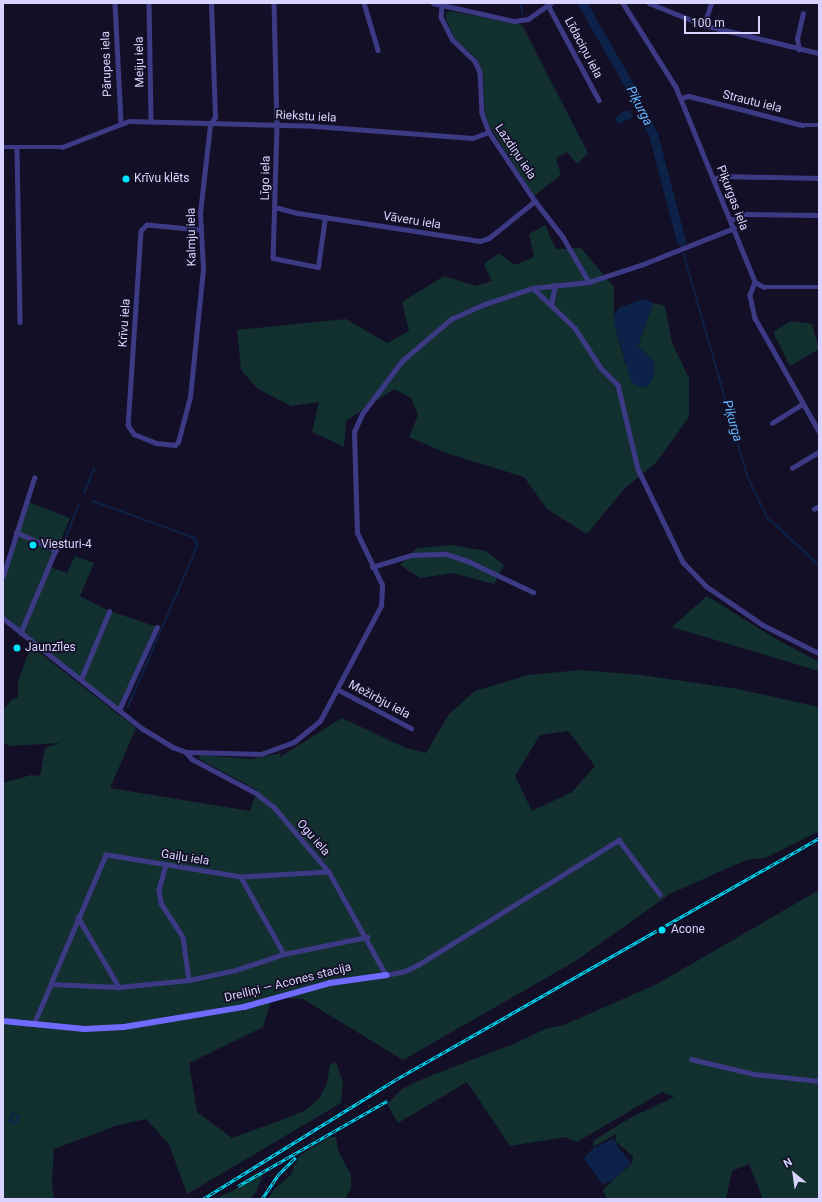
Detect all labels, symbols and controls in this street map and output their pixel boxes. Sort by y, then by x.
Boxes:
scale bar [686,8,762,34]
street label: Līdaciņu iela [561,15,605,81]
text: 100 m [691,16,725,30]
street label: Pārupes iela [99,31,115,97]
street label: Meiju iela [132,36,148,88]
water label: Piķurga [622,84,656,128]
street label: Strautu iela [721,88,783,116]
street label: Riekstu iela [275,108,337,126]
street label: Lazdiņu iela [491,122,539,182]
street label: Līgo iela [258,156,274,200]
street label: Piķurgas iela [713,164,751,232]
place label: Krīvu klēts [134,172,189,186]
marker: Krīvu klēts [121,174,131,184]
street label: Kalmju iela [184,208,200,266]
street label: Vāveru iela [382,209,442,233]
street label: Krīvu iela [116,298,134,348]
water label: Piķurga [719,398,745,444]
place label: Viesturi-4 [41,538,92,552]
marker: Viesturi-4 [28,540,38,550]
place label: Jaunzīles [25,641,76,655]
marker: Jaunzīles [12,643,22,653]
street label: Mežirbju iela [346,678,412,722]
street label: Ogu iela [293,817,333,859]
street label: Gaiļu iela [160,847,210,869]
place label: Acone [671,923,705,937]
marker: Acone [656,924,668,936]
street label: Dreiliņi — Acones stacija [223,960,353,1006]
north arrow [774,1154,814,1194]
text: N [781,1156,794,1171]

